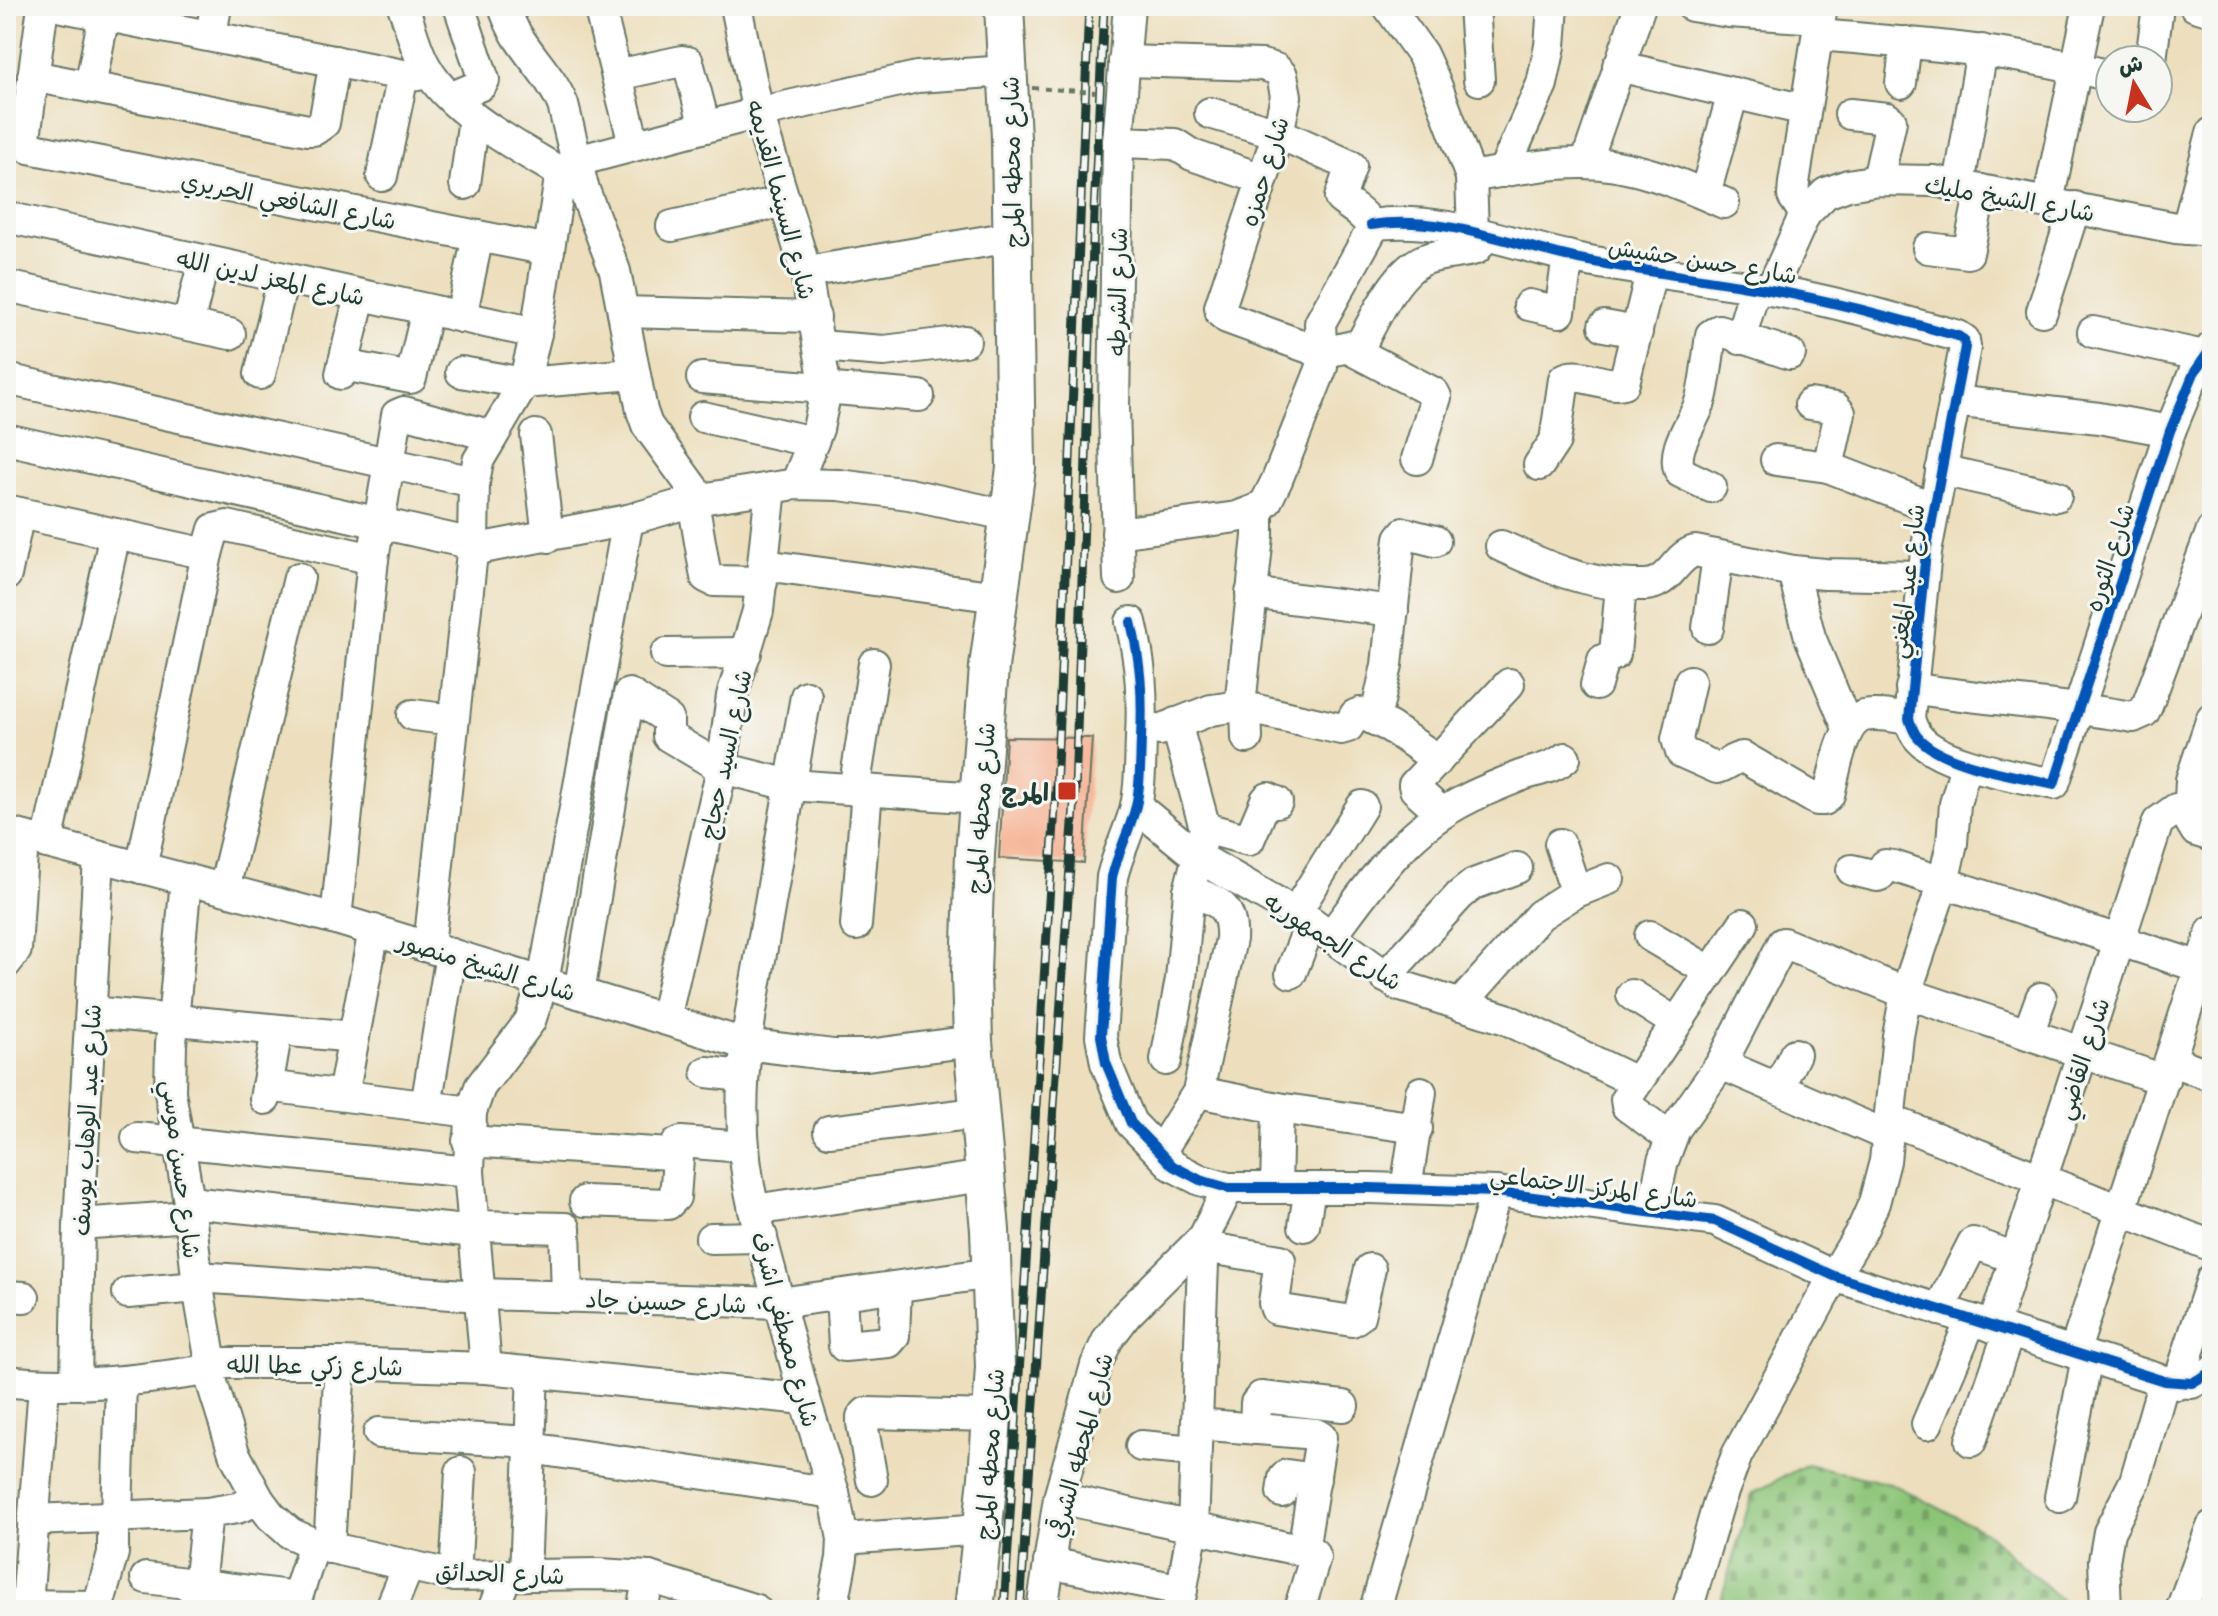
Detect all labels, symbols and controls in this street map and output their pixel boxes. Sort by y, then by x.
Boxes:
north arrow [2094,44,2174,124]
text: ش [2115,44,2145,81]
street label: شارع محطه المرج [991,76,1030,248]
street label: شارع السينما القديمه [738,95,827,304]
street label: شارع حمزه [1229,111,1298,231]
street label: شارع الشافعي الحريري [177,160,400,242]
street label: شارع الشيخ مليك [1922,164,2098,231]
street label: شارع حسن حشيش [1606,226,1800,293]
street label: شارع الشرطه [1097,227,1136,357]
street label: شارع المعز لدين الله [173,238,369,315]
street label: شارع الثوره [2074,498,2143,616]
street label: شارع عبد المغني [1878,502,1937,661]
street label: شارع السيد حجاج [688,666,761,842]
street label: شارع محطه المرج [955,721,1004,895]
place label: المرج [1001,773,1049,809]
marker: المرج [1056,780,1078,802]
street label: شارع الجمهوريه [1257,882,1410,999]
street label: شارع الشيخ منصور [391,920,580,1010]
street label: شارع القاضي [2044,992,2122,1125]
street label: شارع عبد الوهاب يوسف [61,1003,110,1237]
street label: شارع حسن موسي [149,1078,212,1261]
street label: شارع المركز الاجتماعي [1488,1154,1700,1221]
street label: شارع مصطفي اشرف [739,1227,830,1432]
street label: شارع حسين جاد [585,1279,747,1322]
street label: شارع زكي عطا الله [227,1344,403,1389]
street label: شارع المحطه الشرقي [1037,1348,1122,1542]
street label: شارع محطه المرج [964,1367,1013,1541]
street label: شارع الحدائق [435,1552,565,1593]

